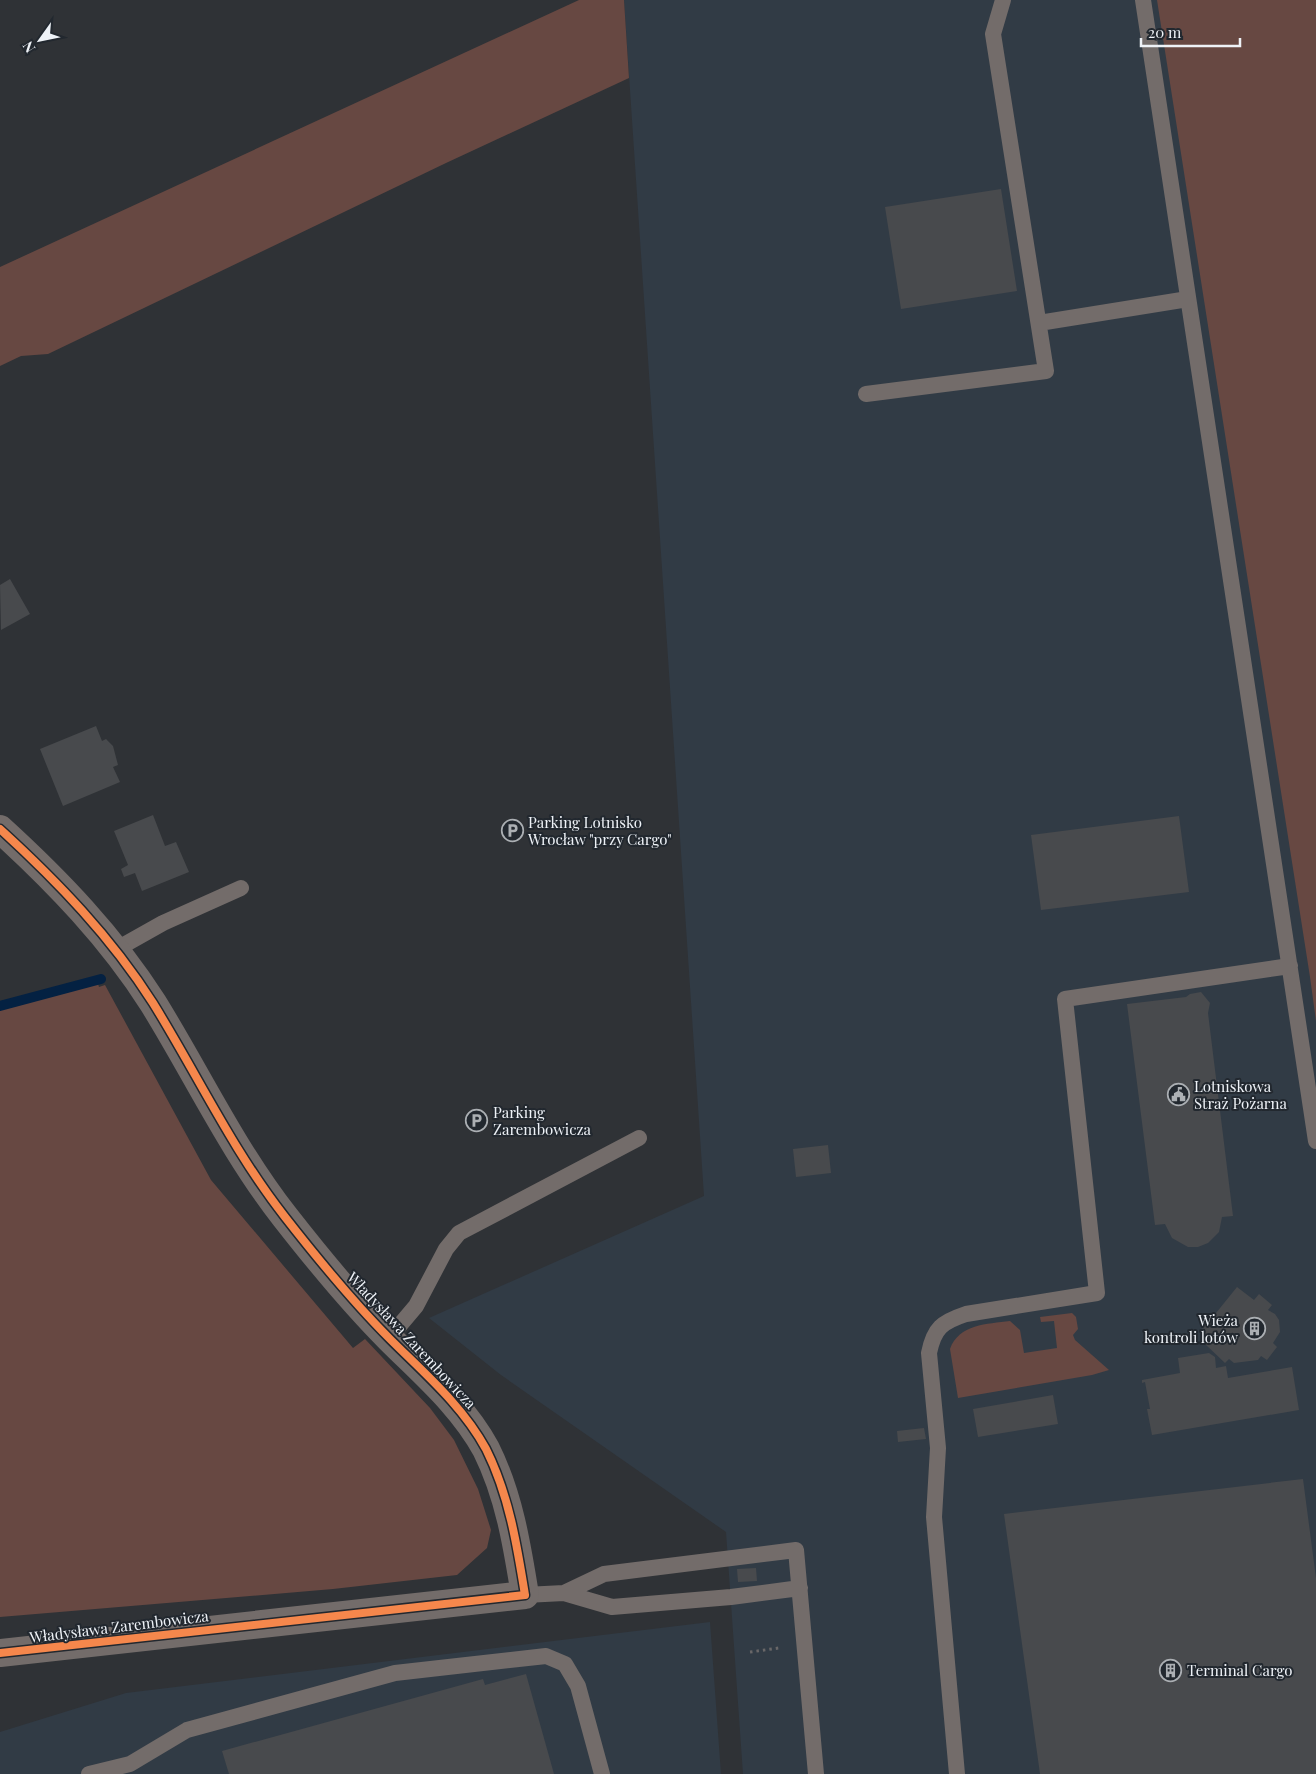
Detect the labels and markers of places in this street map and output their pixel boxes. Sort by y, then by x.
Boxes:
place label: Parking Lotnisko Wrocław "przy Cargo" [527,812,672,849]
parking icon: Parking Lotnisko Wrocław "przy Cargo" [500,819,524,843]
place label: Lotniskowa Straż Pożarna [1194,1076,1288,1113]
public building icon: Lotniskowa Straż Pożarna [1166,1083,1190,1107]
place label: Parking Zarembowicza [493,1102,592,1139]
parking icon: Parking Zarembowicza [465,1109,489,1133]
place label: Wieża kontroli lotów [1144,1310,1239,1347]
building icon: Wieża kontroli lotów [1242,1317,1266,1341]
building icon: Terminal Cargo [1159,1658,1183,1682]
place label: Terminal Cargo [1187,1660,1293,1680]

